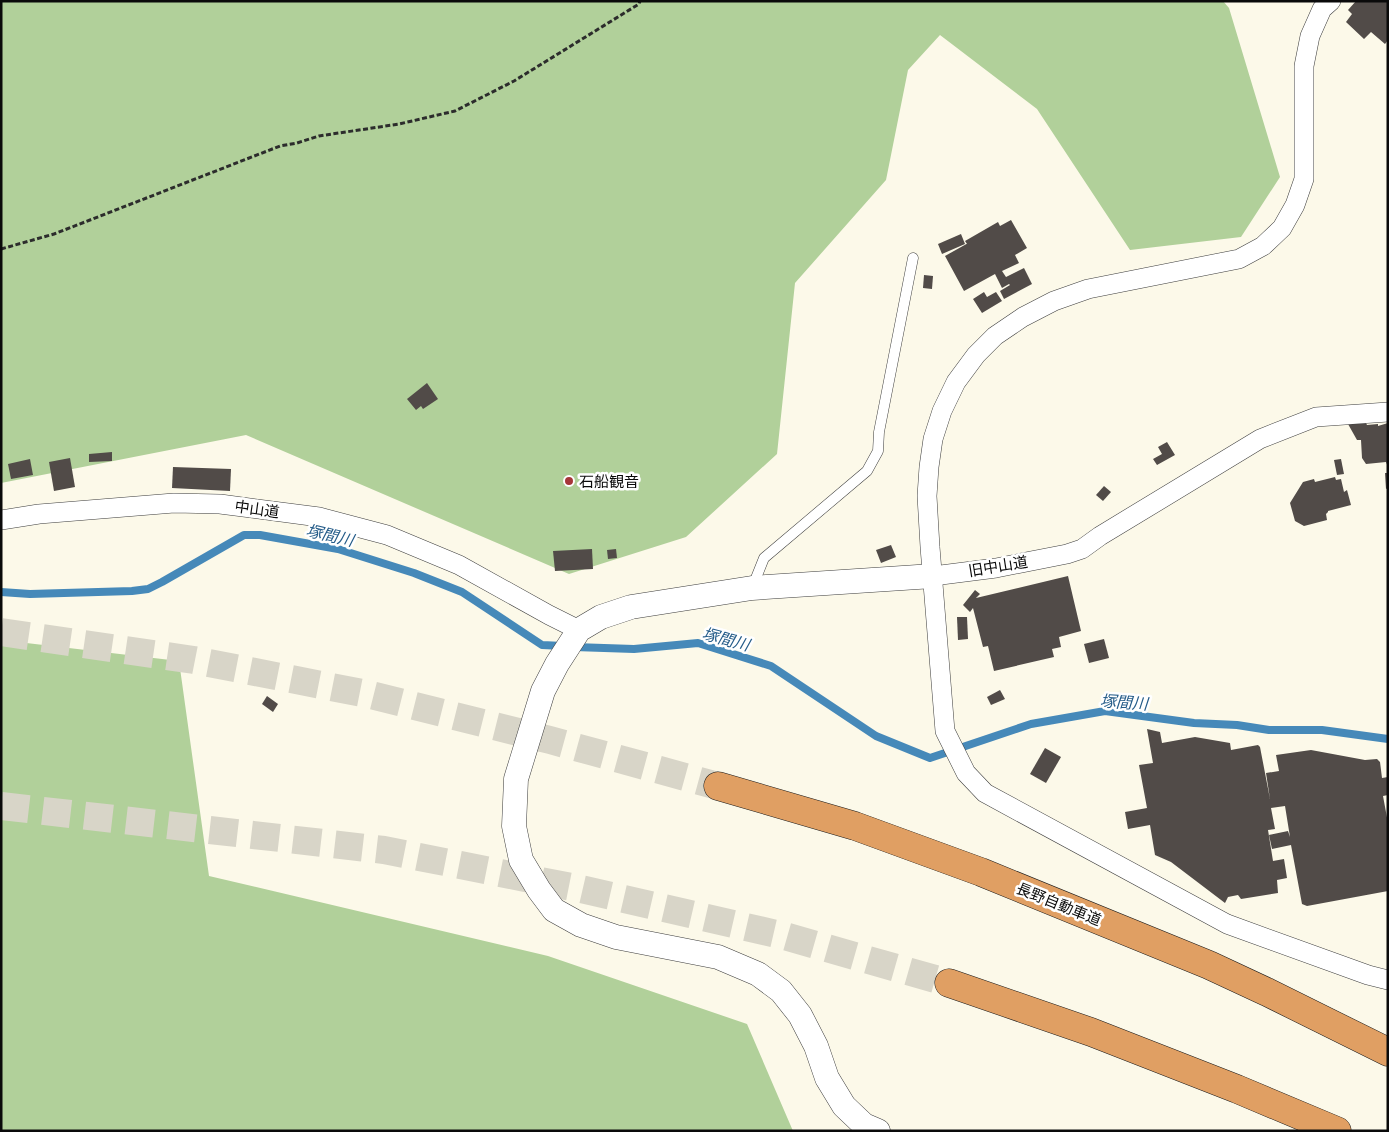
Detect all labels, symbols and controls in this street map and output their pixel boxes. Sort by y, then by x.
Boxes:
place label: 石船観音 [579,472,639,491]
marker: 石船観音 [563,475,575,487]
street label: 中山道 [233,496,281,522]
water label: 塚間川 [304,520,358,551]
street label: 旧中山道 [967,552,1029,580]
water label: 塚間川 [700,623,754,655]
water label: 塚間川 [1099,690,1151,714]
street label: 長野自動車道 [1014,878,1104,930]

